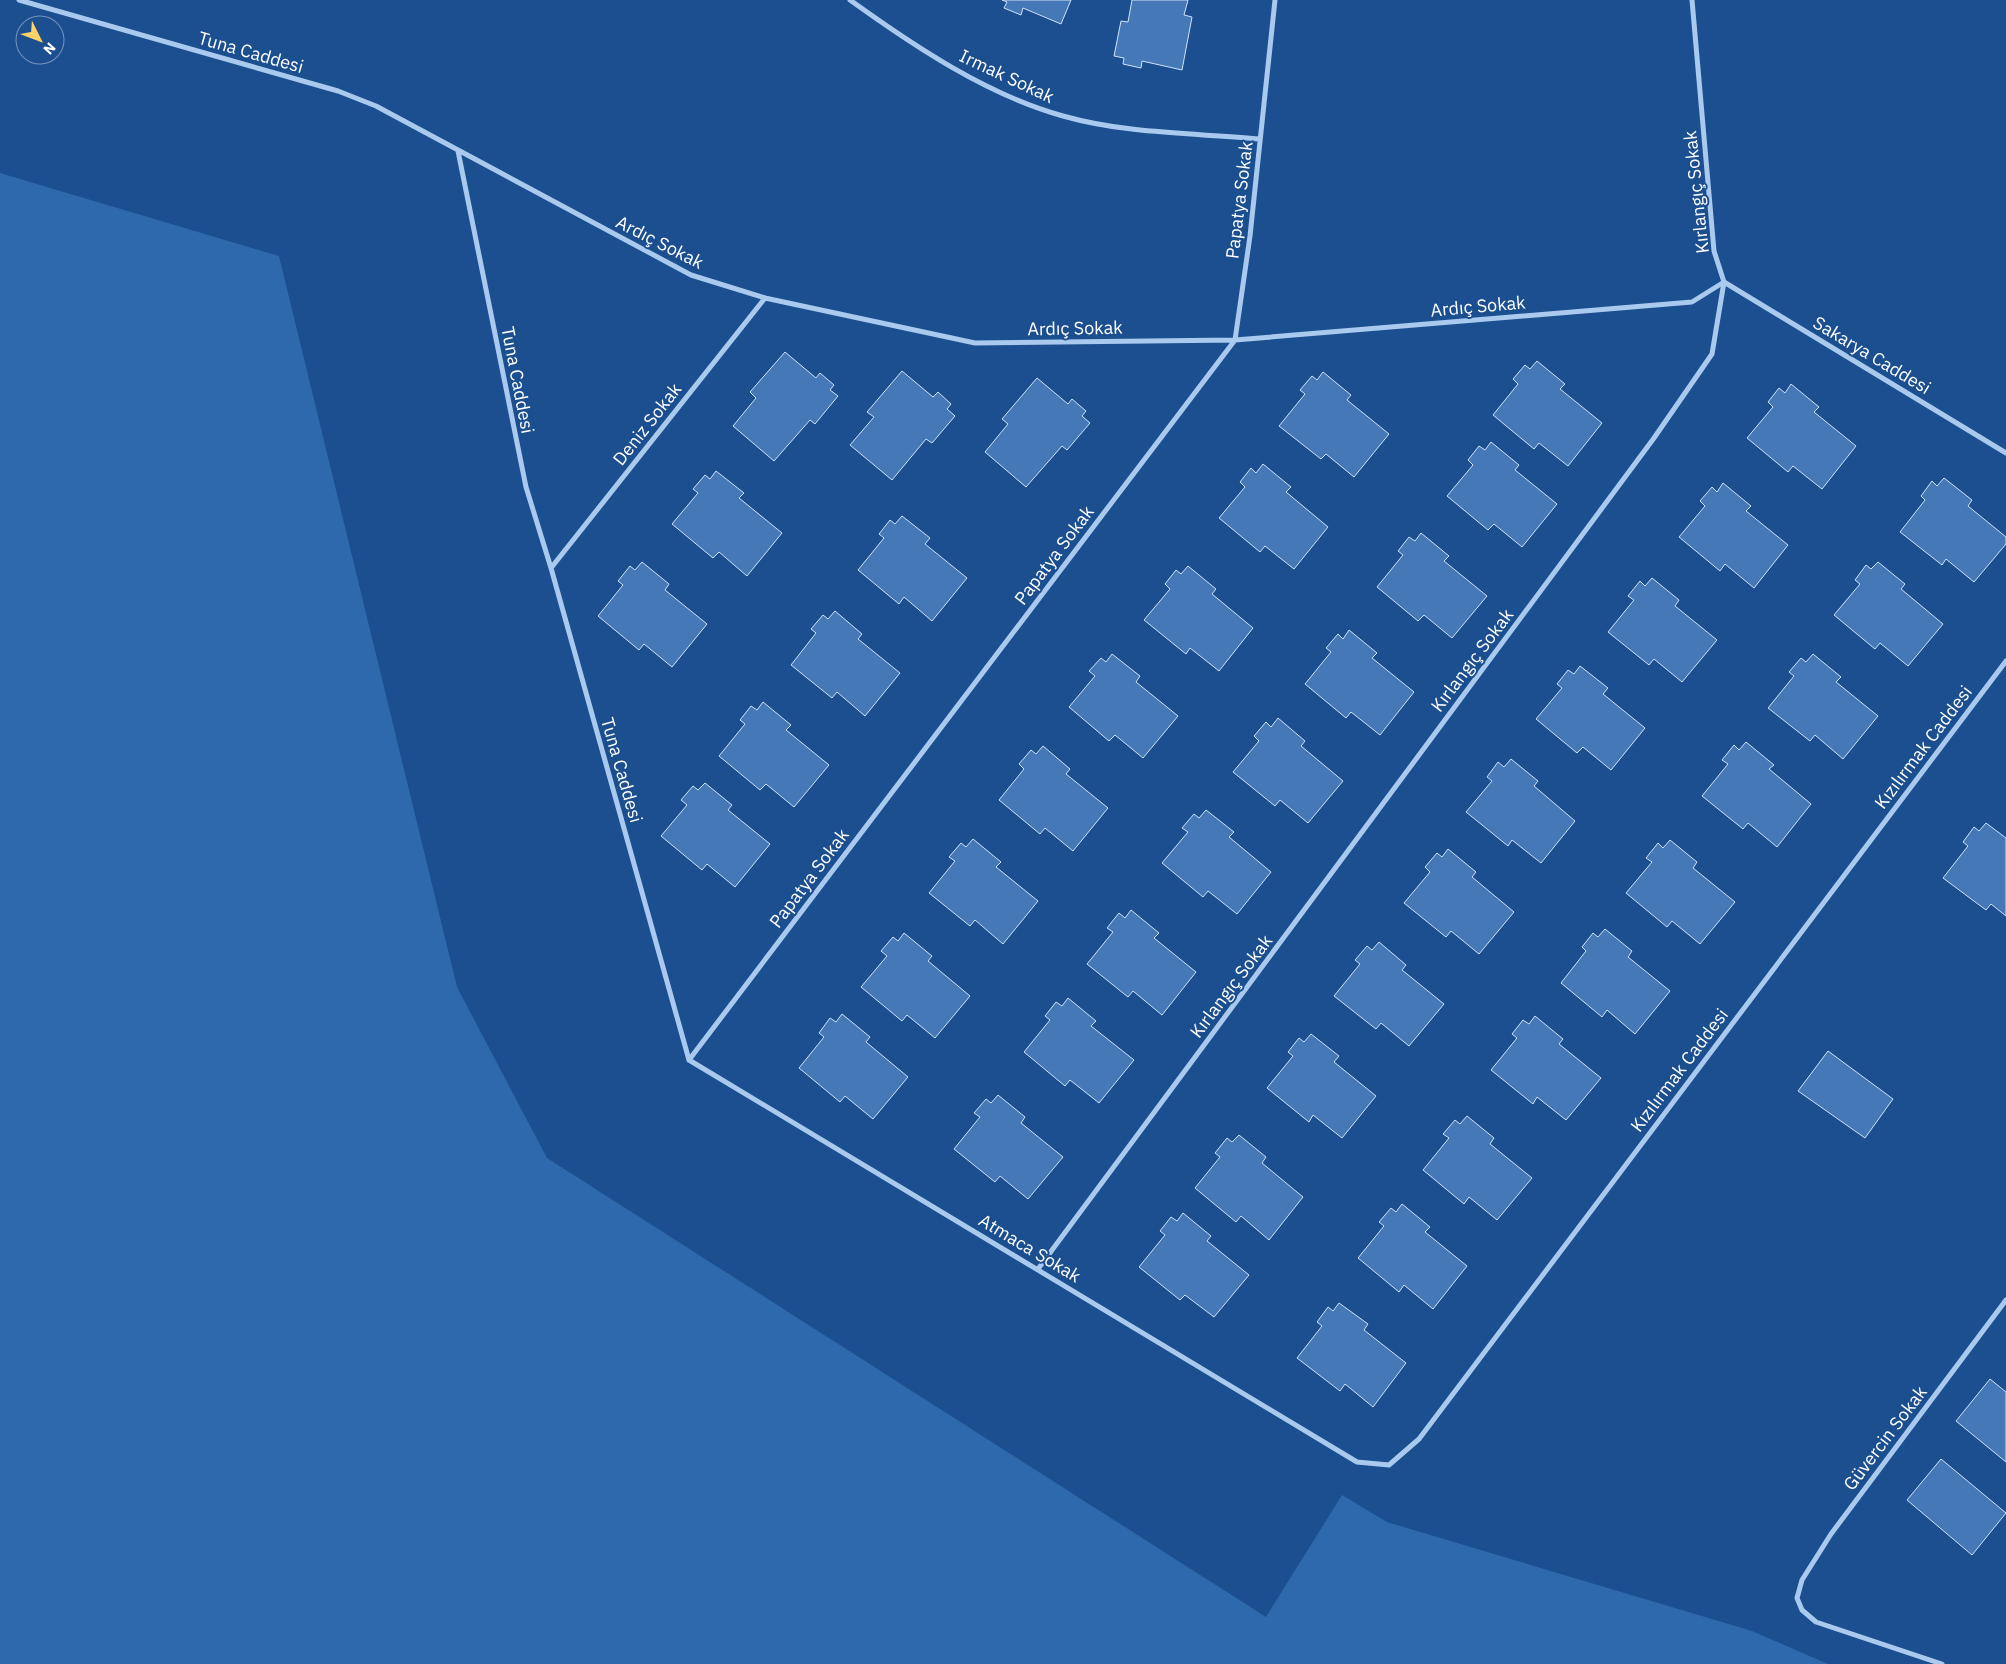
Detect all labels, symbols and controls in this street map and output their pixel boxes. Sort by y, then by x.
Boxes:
north arrow [15,15,65,65]
street label: Tuna Caddesi [196,26,306,78]
text: N [40,39,60,58]
street label: Irmak Sokak [956,44,1058,108]
street label: Kırlangıç Sokak [1678,129,1714,255]
street label: Papatya Sokak [1220,139,1258,260]
street label: Ardıç Sokak [612,210,708,274]
street label: Ardıç Sokak [1430,290,1527,322]
street label: Sakarya Caddesi [1809,311,1935,399]
street label: Ardıç Sokak [1027,316,1123,340]
street label: Tuna Caddesi [496,325,540,435]
street label: Deniz Sokak [608,378,687,470]
street label: Papatya Sokak [1009,500,1099,609]
street label: Kırlangıç Sokak [1426,603,1519,716]
street label: Kızılırmak Caddesi [1869,681,1977,813]
street label: Tuna Caddesi [596,715,648,825]
street label: Papatya Sokak [764,823,854,932]
street label: Kırlangıç Sokak [1185,929,1278,1042]
street label: Kızılırmak Caddesi [1625,1004,1733,1136]
street label: Atmaca Sokak [975,1209,1086,1288]
street label: Güvercin Sokak [1838,1381,1932,1495]

